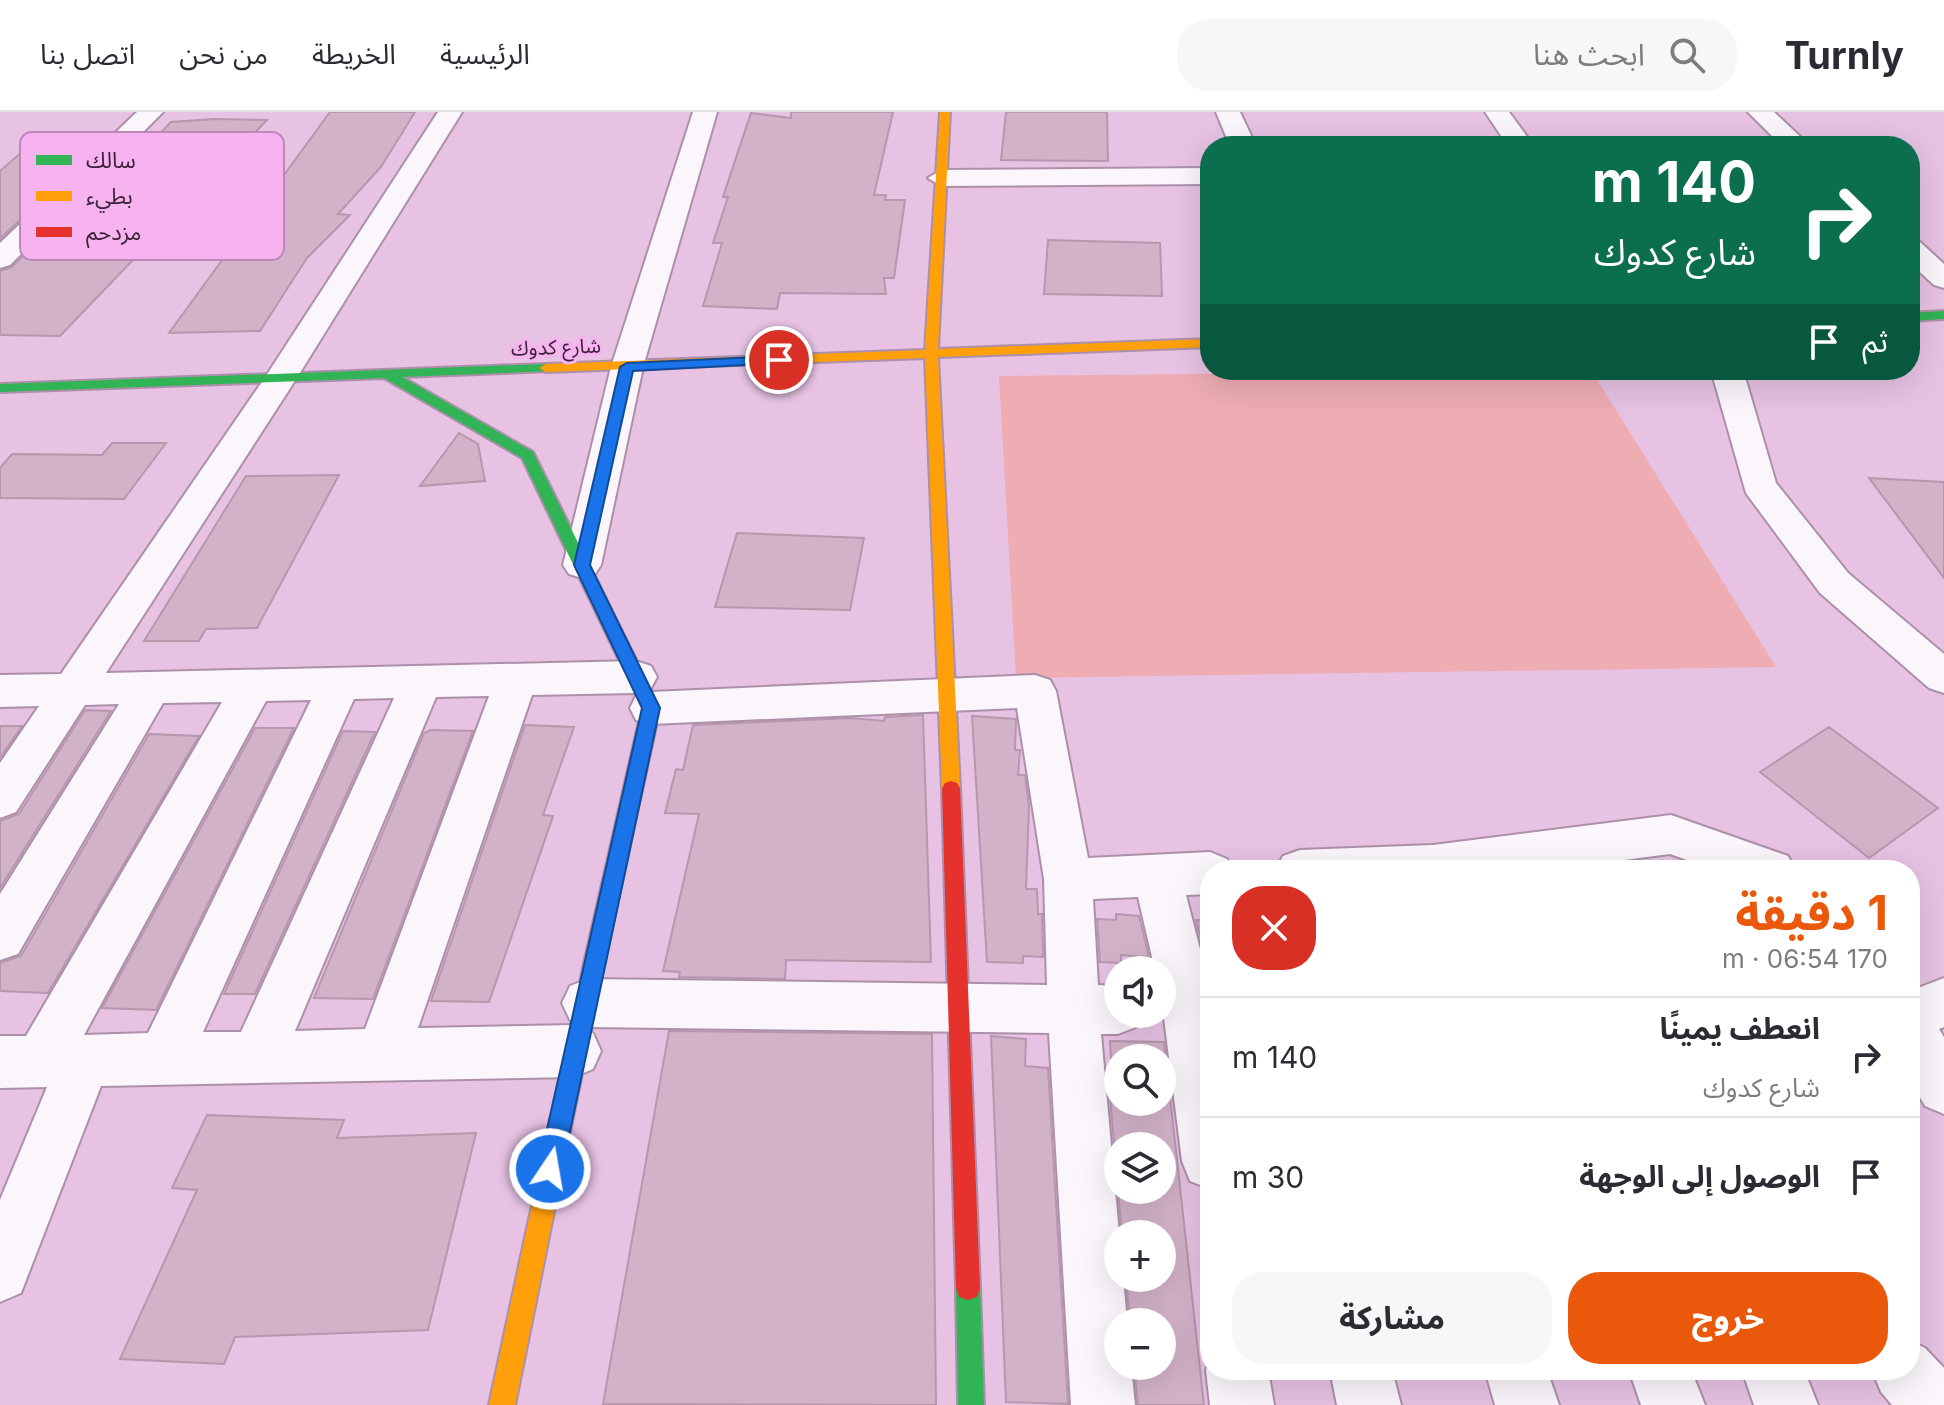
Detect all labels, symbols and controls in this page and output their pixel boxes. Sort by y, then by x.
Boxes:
search box [1177,19,1737,91]
text: Turnly [1785,32,1904,78]
icon: search [1665,33,1709,77]
text: ابحث هنا [1533,36,1645,72]
text: اتصل بنا [40,37,135,71]
text: من نحن [179,37,268,71]
text: الخريطة [312,37,396,71]
text: الرئيسية [440,37,530,71]
legend [20,132,284,260]
text: سالك [86,147,136,173]
text: 140 m [1592,148,1756,216]
icon: right [1784,168,1888,272]
text: بطيء [86,183,133,213]
text: مزدحم [86,219,141,249]
text: شارع كدوك [1594,230,1756,274]
icon: arrive [1802,320,1846,364]
text: ثم [1862,323,1888,359]
pin [745,326,813,394]
street label: شارع كدوك [511,333,602,364]
icon: arrive [757,338,801,382]
text: 1 دقيقة [1735,883,1888,942]
button: close [1232,886,1316,970]
text: 170 m · 06:54 [1722,943,1888,974]
map controls [1104,956,1176,1380]
button: sound [1104,956,1176,1028]
text: انعطف يمينًا [1660,1010,1820,1046]
icon: right [1844,1035,1888,1079]
text: 140 m [1232,1039,1317,1075]
button: search [1104,1044,1176,1116]
text: شارع كدوك [1703,1072,1820,1103]
position arrow [508,1127,592,1211]
button: layers [1104,1132,1176,1204]
icon: arrive [1844,1155,1888,1199]
text: الوصول إلى الوجهة [1579,1158,1820,1194]
text: 30 m [1232,1159,1304,1195]
button: + [1104,1220,1176,1292]
button: مشاركة [1232,1272,1552,1364]
button: خروج [1568,1272,1888,1364]
button: − [1104,1308,1176,1380]

